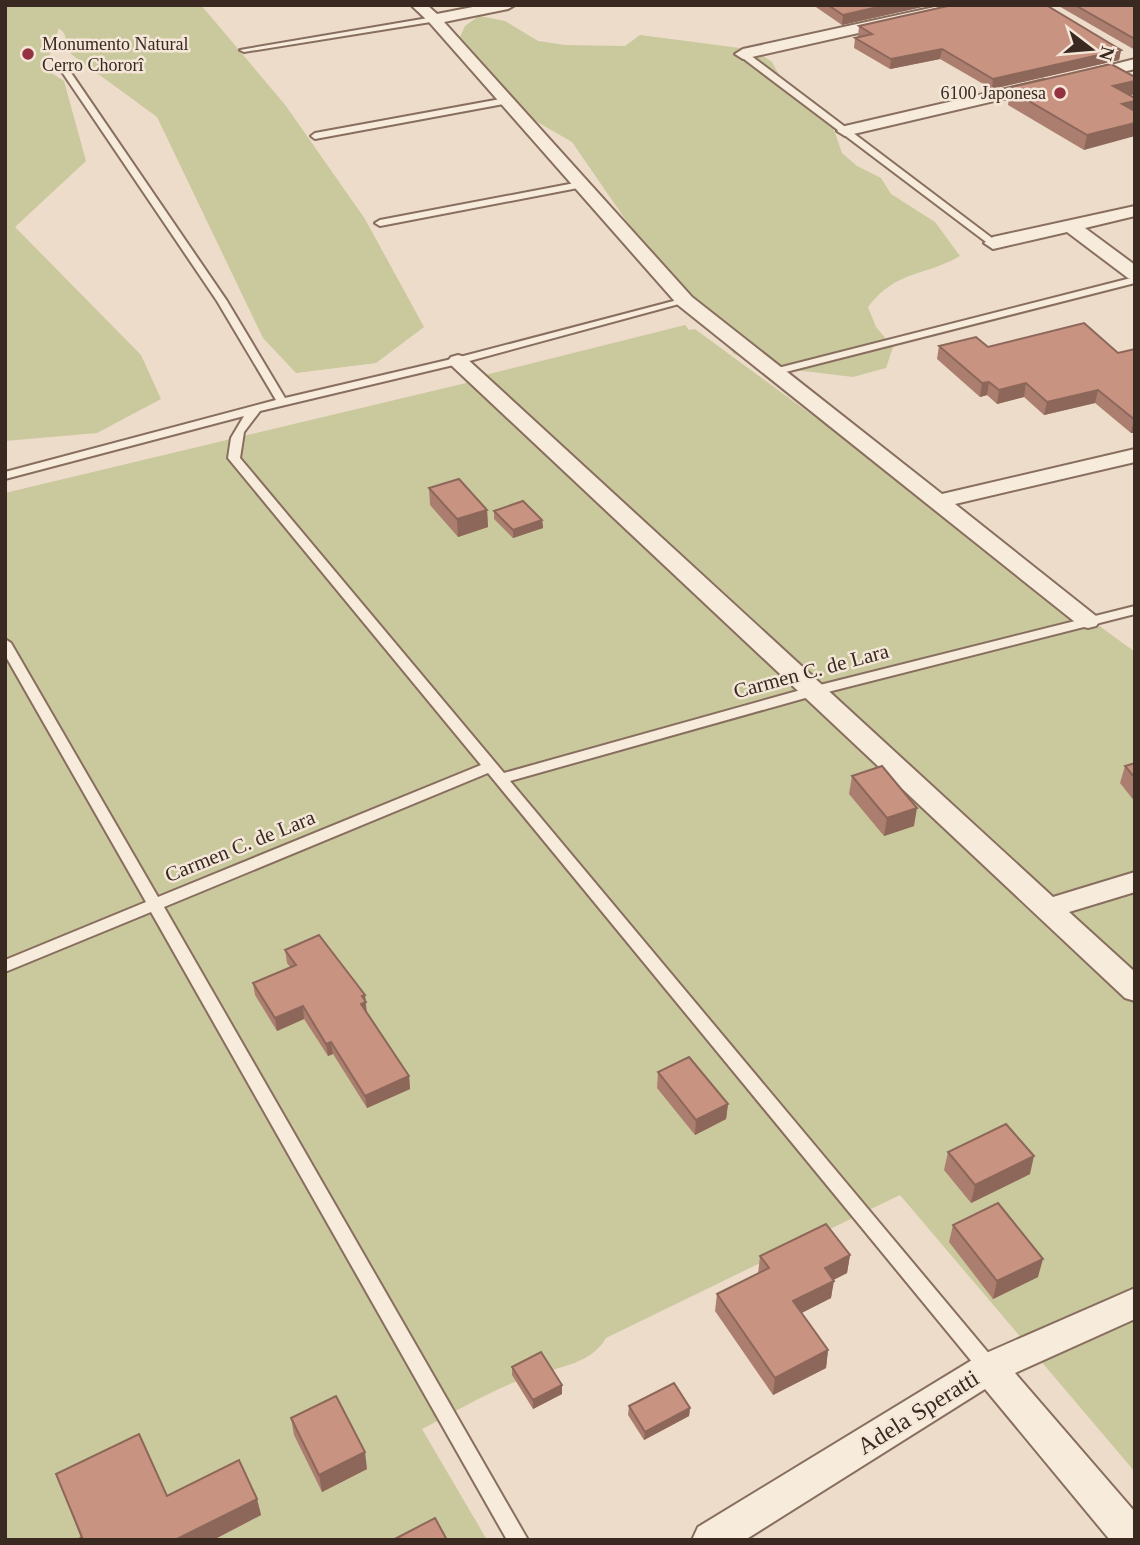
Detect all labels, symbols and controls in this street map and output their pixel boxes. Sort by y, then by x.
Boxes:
north arrow [1056,14,1126,84]
place label: Monumento Natural Cerro Chororî [42,34,188,75]
text: N [1095,44,1119,63]
marker: Monumento Natural Cerro Chororî [20,46,36,62]
place label: 6100 Japonesa [941,83,1046,103]
marker: 6100 Japonesa [1052,85,1068,101]
street label: Carmen C. de Lara [731,639,892,703]
street label: Carmen C. de Lara [161,805,319,887]
street label: Adela Speratti [853,1364,984,1460]

